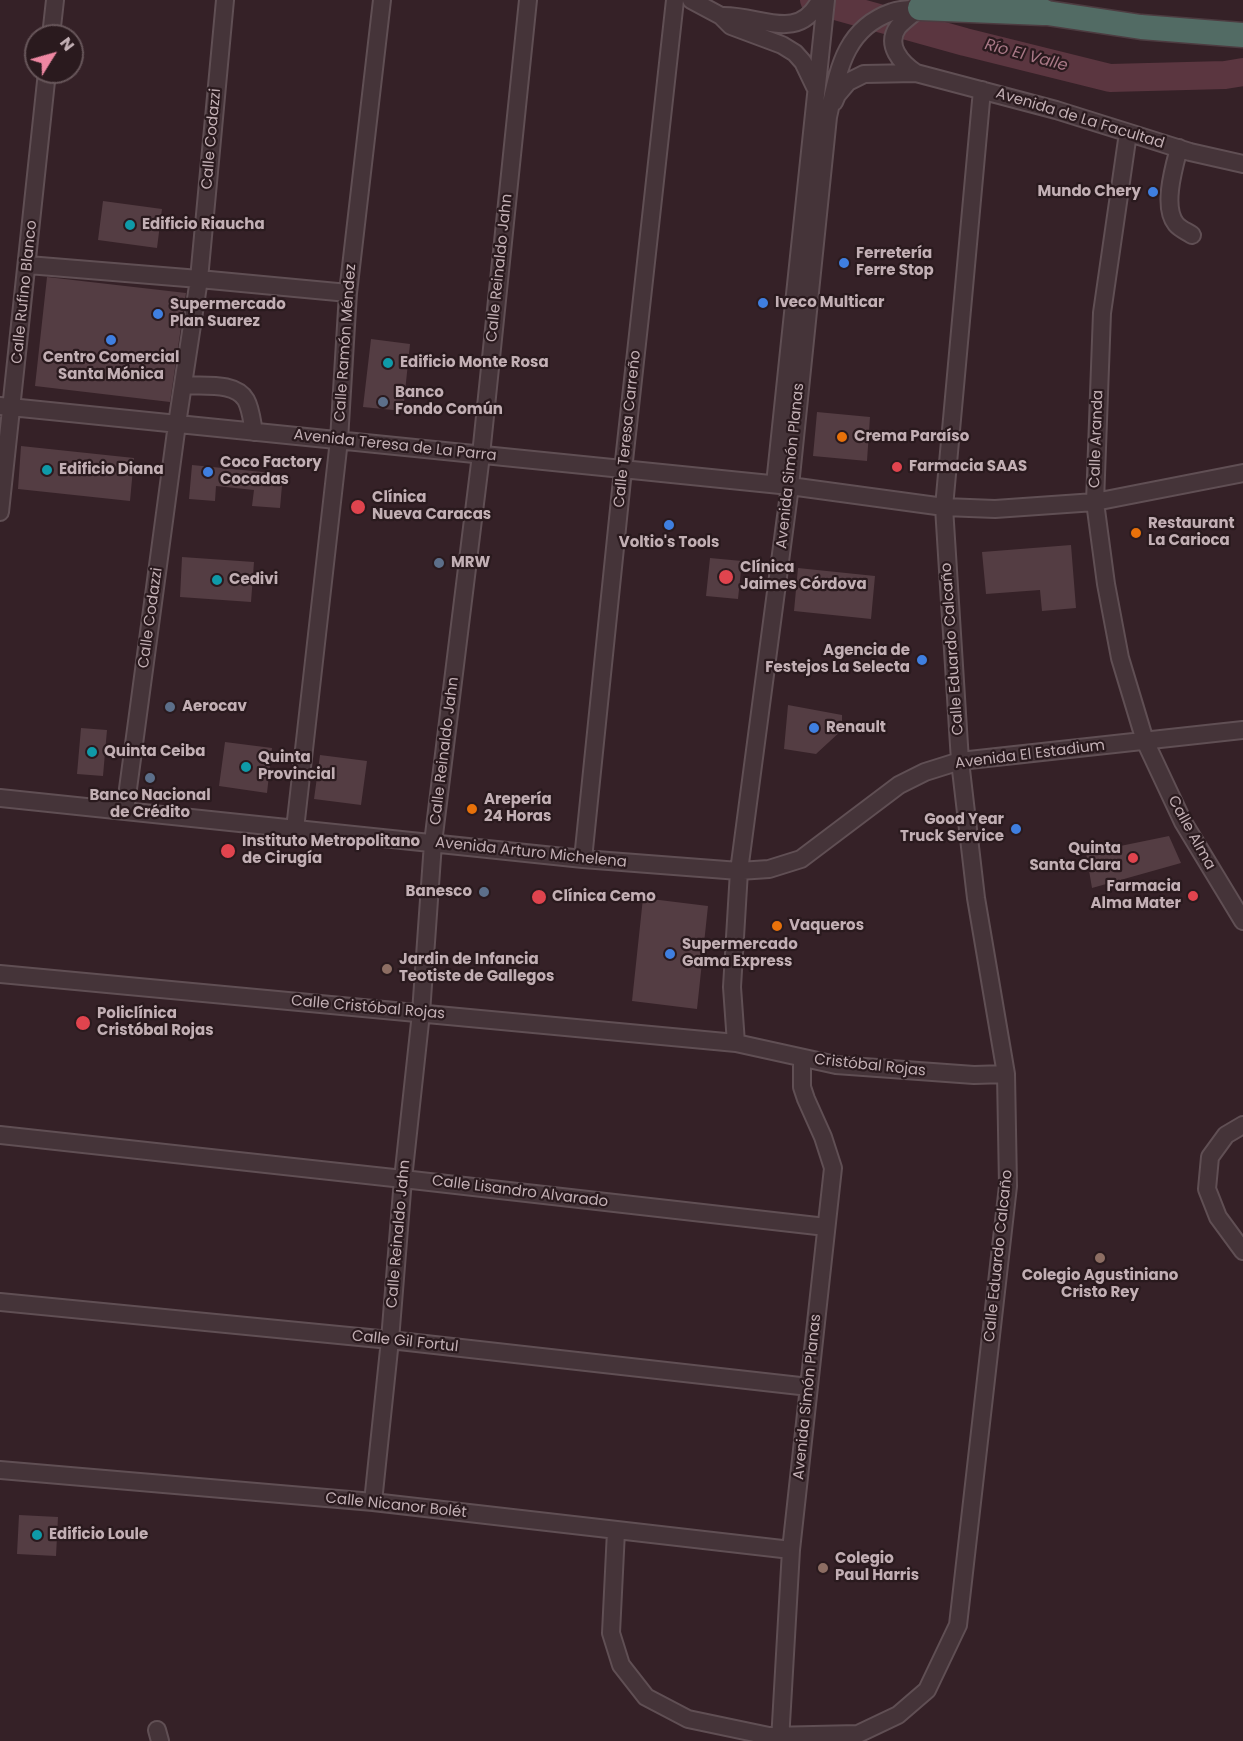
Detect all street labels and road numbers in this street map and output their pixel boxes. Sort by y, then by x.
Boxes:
street label: Avenida de La Facultad [994,85,1166,153]
street label: Calle Codazzi [199,88,225,190]
street label: Calle Reinaldo Jahn [483,193,517,343]
street label: Calle Rufino Blanco [9,219,41,365]
street label: Calle Ramón Méndez [331,263,361,423]
street label: Calle Teresa Carreño [611,349,645,509]
street label: Avenida Simón Planas [773,382,809,550]
street label: Calle Aranda [1086,390,1108,488]
street label: Avenida Teresa de La Parra [293,426,497,466]
street label: Calle Eduardo Calcaño [938,562,968,736]
street label: Calle Codazzi [135,567,167,669]
street label: Calle Reinaldo Jahn [427,676,463,826]
street label: Avenida El Estadium [954,737,1106,773]
street label: Calle Alma [1163,793,1219,873]
street label: Avenida Arturo Michelena [434,834,628,872]
street label: Calle Cristóbal Rojas [290,992,446,1024]
street label: Cristóbal Rojas [813,1051,927,1081]
street label: Calle Reinaldo Jahn [384,1159,414,1309]
street label: Calle Eduardo Calcaño [981,1169,1017,1343]
street label: Calle Lisandro Alvarado [431,1172,609,1212]
street label: Avenida Simón Planas [790,1313,826,1481]
street label: Calle Gil Fortul [351,1327,459,1357]
street label: Calle Nicanor Bolét [324,1490,468,1522]

